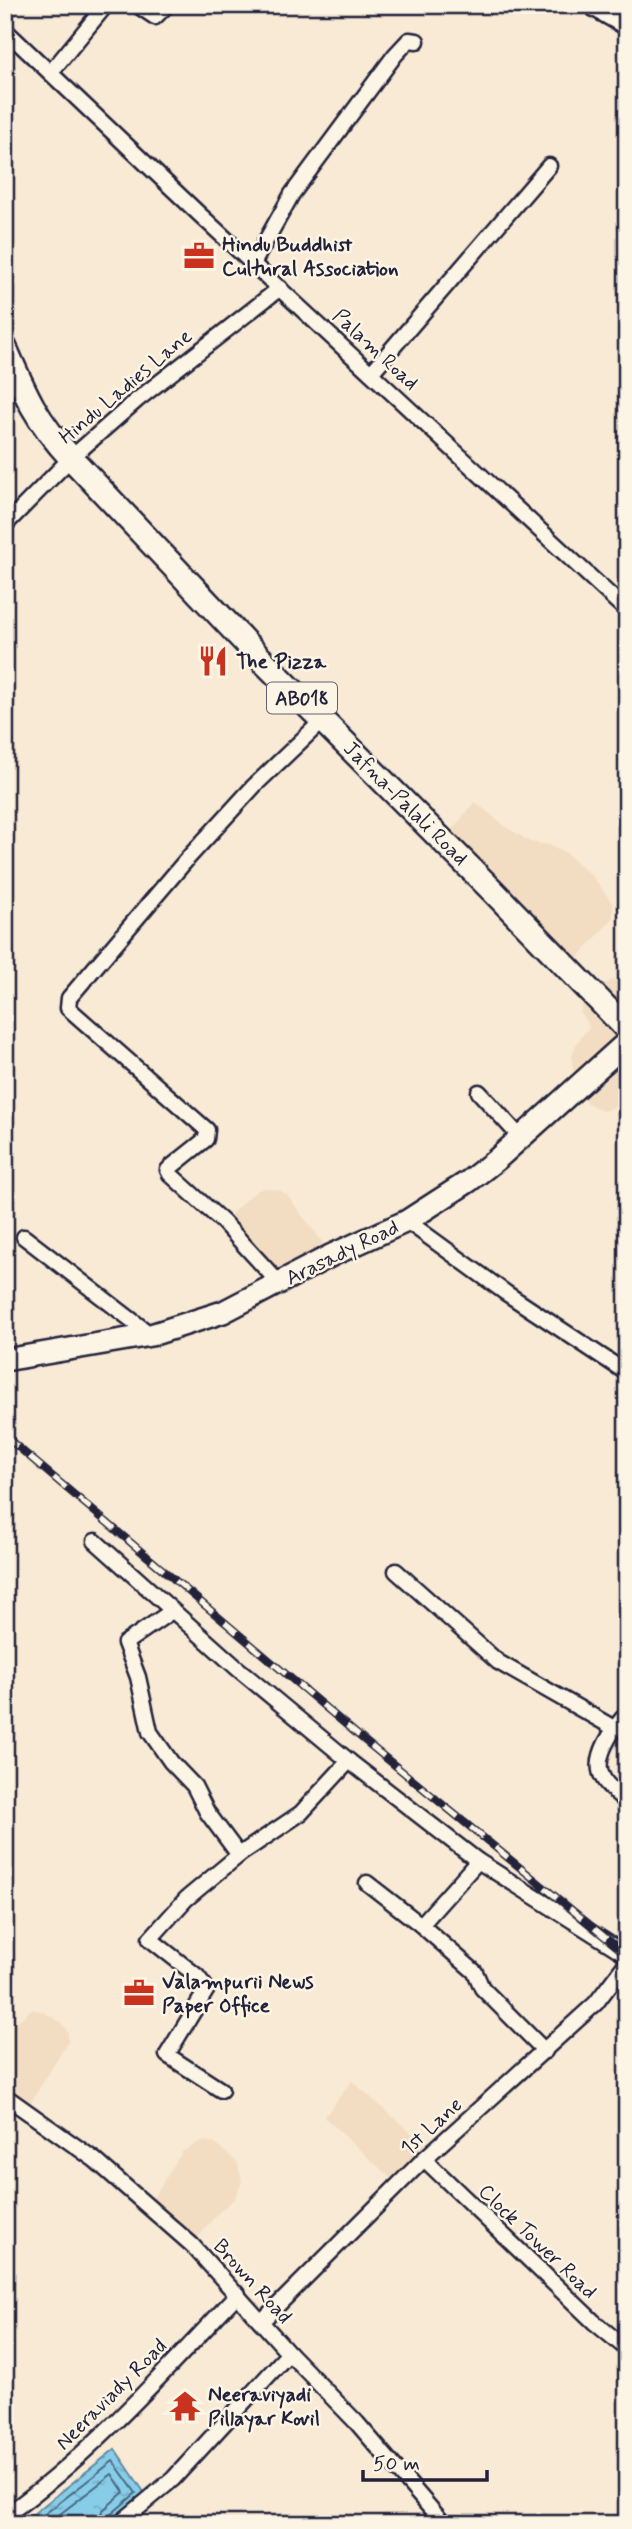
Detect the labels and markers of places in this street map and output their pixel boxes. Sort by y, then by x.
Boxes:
place label: Hindu Buddhist Cultural Association [222,231,399,283]
office icon: Hindu Buddhist Cultural Association [182,239,216,273]
restaurant icon: The Pizza [196,644,230,678]
place label: The Pizza [236,648,328,676]
place label: Valampurii News Paper Office [162,1968,314,2020]
office icon: Valampurii News Paper Office [122,1976,156,2010]
place label: Neeraviyadi Pillayar Kovil [208,2381,320,2433]
temple icon: Neeraviyadi Pillayar Kovil [168,2389,202,2423]

